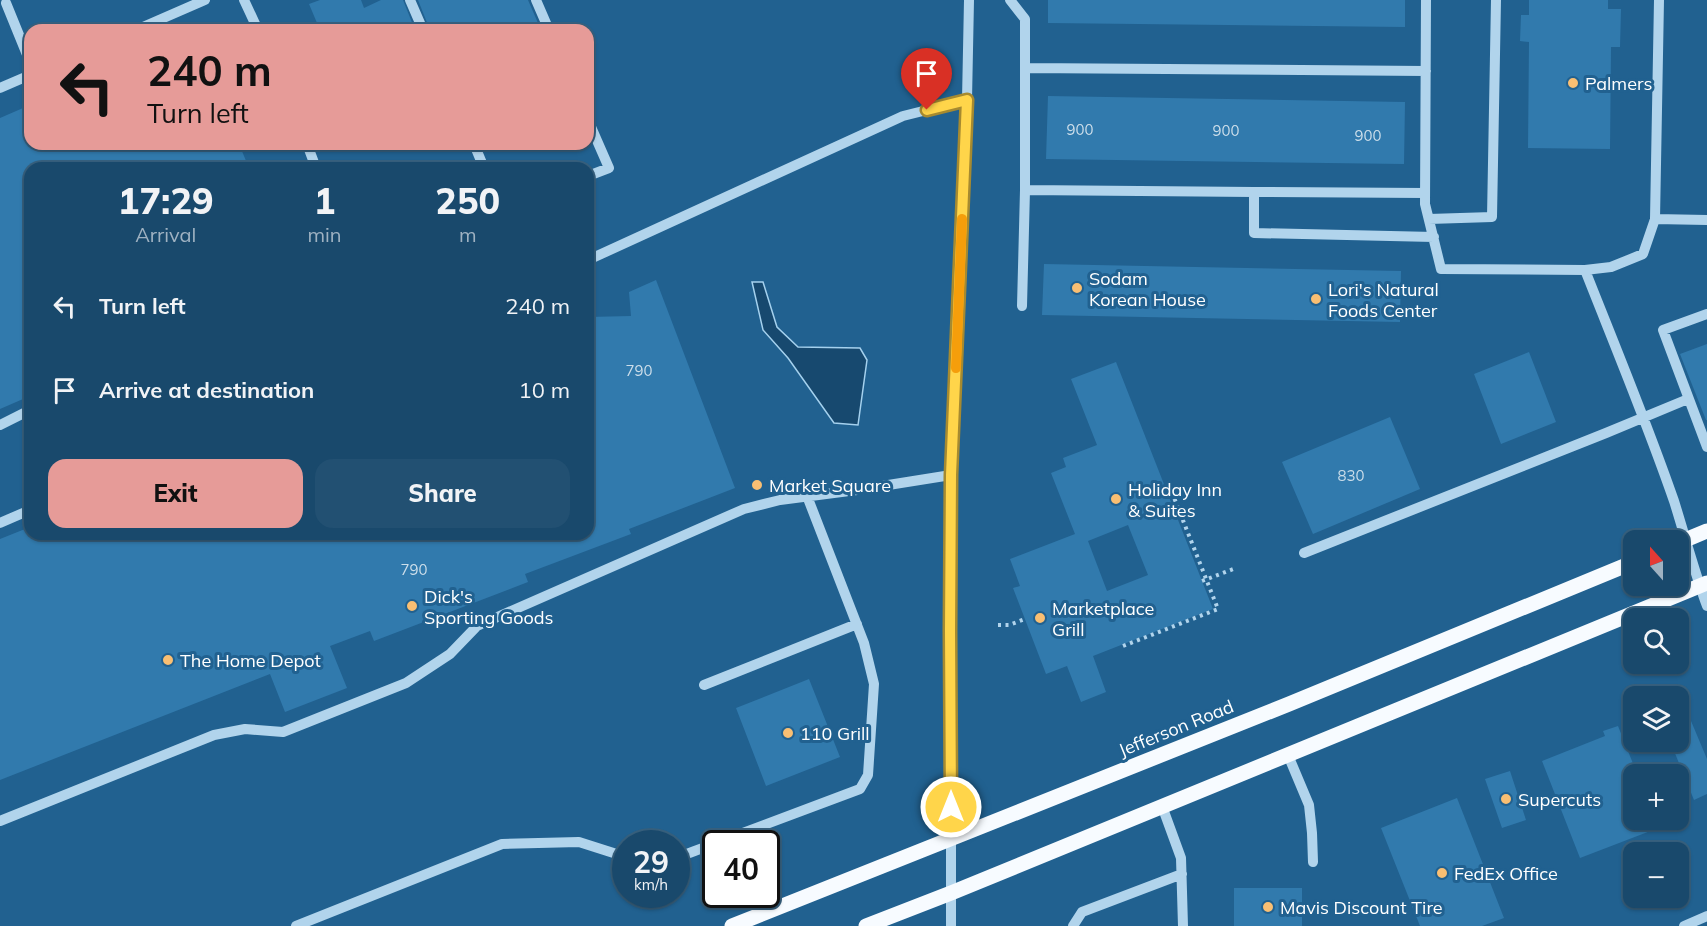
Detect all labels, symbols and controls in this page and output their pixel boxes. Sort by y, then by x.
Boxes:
text: 240 m [147,44,272,97]
icon: left [48,48,126,126]
pin [901,48,952,110]
icon: arrive [910,57,943,90]
place label: Palmers [1585,72,1652,95]
marker: Palmers [1566,76,1580,90]
text: Turn left [147,96,249,130]
house number: 900 [1066,120,1094,139]
house number: 900 [1212,121,1240,140]
house number: 900 [1354,126,1382,145]
text: 17:29 [118,178,214,223]
text: 1 [314,178,335,223]
text: 250 [435,178,500,223]
text: Arrival [135,222,196,247]
text: min [307,222,342,247]
text: m [459,222,477,247]
place label: Sodam Korean House [1089,267,1206,311]
place label: Lori's Natural Foods Center [1328,278,1439,322]
marker: Sodam Korean House [1070,281,1084,295]
icon: left [48,290,81,323]
text: Turn left [99,292,186,320]
text: 240 m [505,292,570,320]
marker: Lori's Natural Foods Center [1309,292,1323,306]
house number: 790 [625,361,653,380]
icon: arrive [48,374,81,407]
text: Arrive at destination [99,376,314,404]
text: 10 m [519,376,570,404]
button: Exit [48,459,303,528]
button: Share [315,459,570,528]
house number: 830 [1337,466,1365,485]
place label: Market Square [769,474,891,497]
marker: Market Square [750,478,764,492]
place label: Holiday Inn & Suites [1128,478,1222,522]
marker: Holiday Inn & Suites [1109,492,1123,506]
north arrow [1623,530,1689,596]
map controls [1623,530,1689,908]
house number: 790 [400,560,428,579]
place label: Dick's Sporting Goods [424,585,553,629]
place label: Marketplace Grill [1052,597,1154,641]
marker: Dick's Sporting Goods [405,599,419,613]
button: search [1623,608,1689,674]
marker: Marketplace Grill [1033,611,1047,625]
place label: The Home Depot [180,649,321,672]
marker: The Home Depot [161,653,175,667]
button: layers [1623,686,1689,752]
street label: Jefferson Road [1115,694,1237,762]
place label: 110 Grill [800,722,870,745]
marker: 110 Grill [781,726,795,740]
button: + [1623,764,1689,830]
position arrow [919,775,983,839]
place label: Supercuts [1518,788,1601,811]
marker: Supercuts [1499,792,1513,806]
speed limit sign: 40 [702,830,780,908]
button: − [1623,842,1689,908]
text: 29 [633,843,669,881]
place label: FedEx Office [1454,862,1558,885]
marker: FedEx Office [1435,866,1449,880]
text: km/h [634,875,668,894]
place label: Mavis Discount Tire [1280,896,1443,919]
marker: Mavis Discount Tire [1261,900,1275,914]

